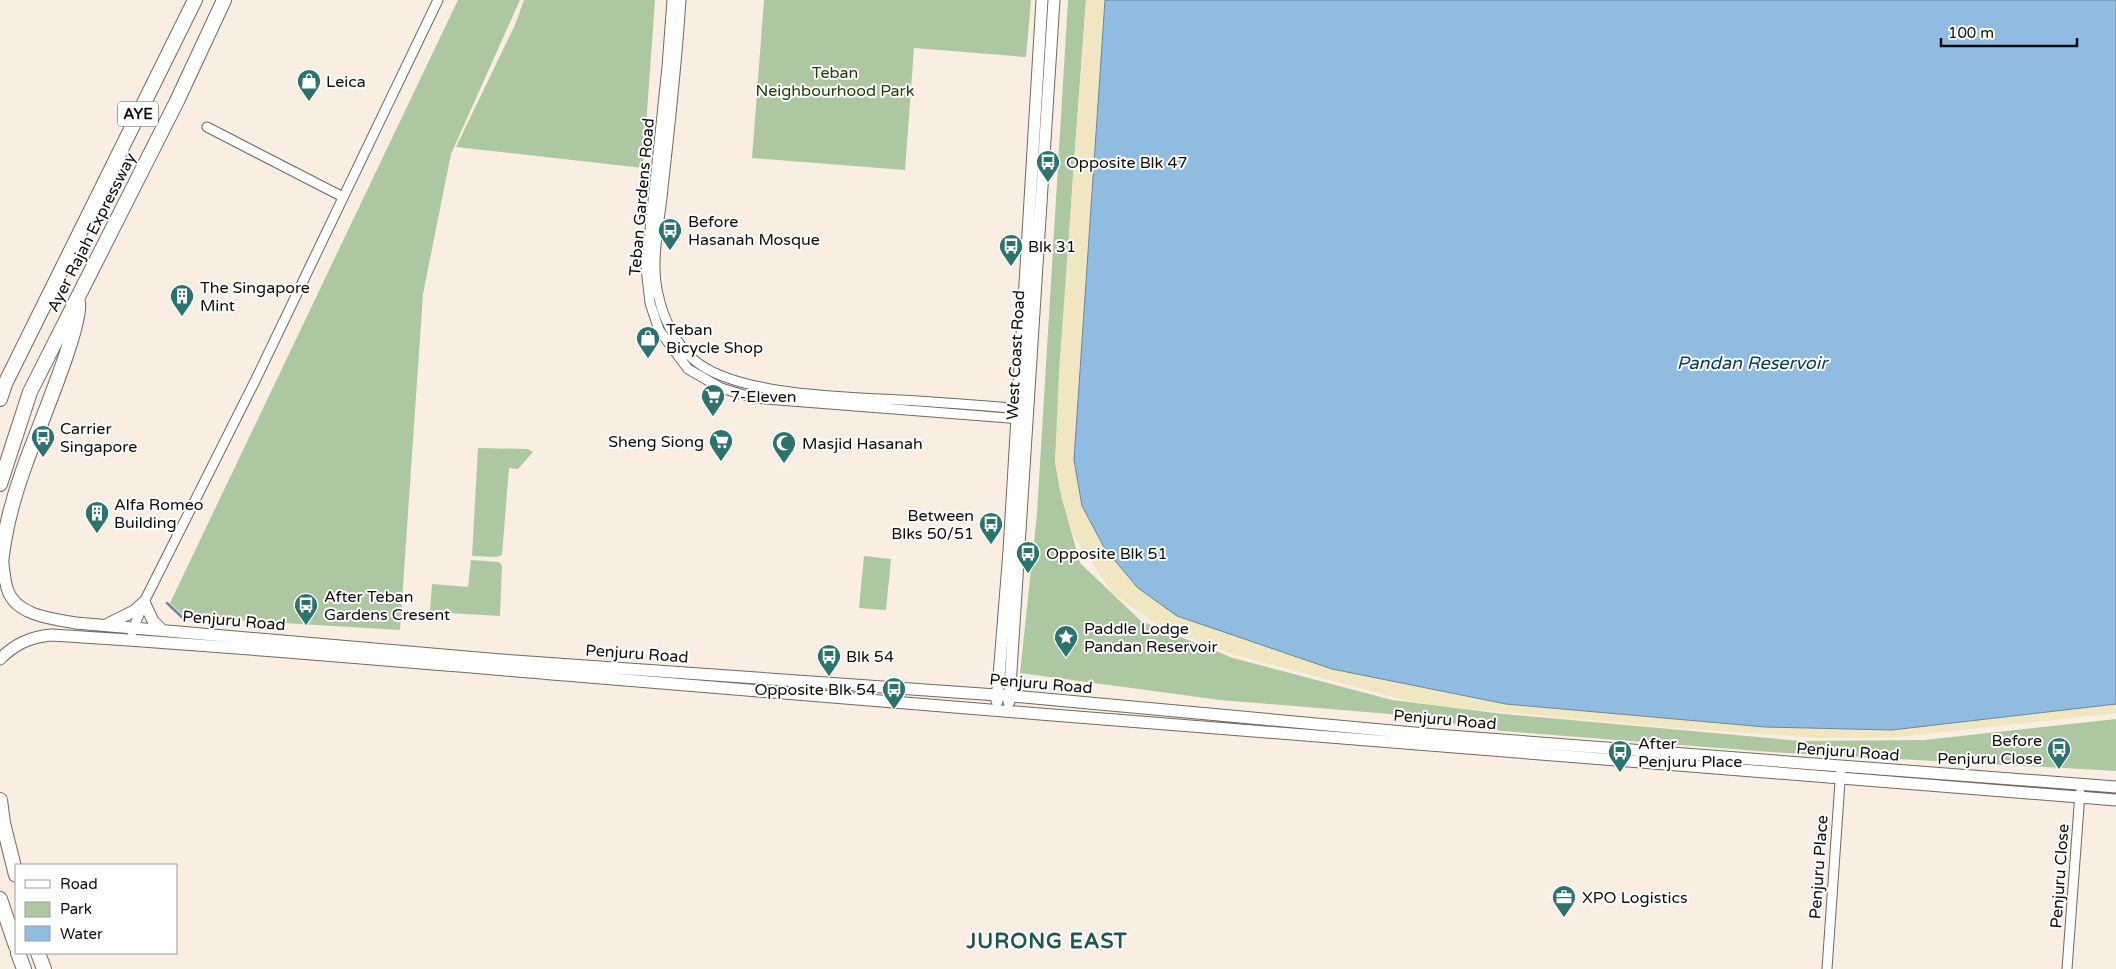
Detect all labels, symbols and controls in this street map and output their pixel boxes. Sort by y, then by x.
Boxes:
scale bar [1941,15,2077,47]
text: 100 m [1948,24,1994,42]
park label: Teban Neighbourhood Park [756,63,915,101]
shop icon: Leica [296,68,322,102]
place label: Leica [326,72,366,92]
road number: AYE [118,102,158,126]
street label: Teban Gardens Road [625,117,659,277]
street label: Ayer Rajah Expressway [43,149,141,315]
bus stop icon: Opposite Blk 47 [1035,149,1061,183]
place label: Opposite Blk 47 [1066,153,1188,173]
place label: Before Hasanah Mosque [688,212,820,250]
bus stop icon: Before Hasanah Mosque [657,217,683,251]
bus stop icon: Blk 31 [998,233,1024,267]
place label: Blk 31 [1028,237,1076,257]
place label: The Singapore Mint [200,278,310,316]
building icon: The Singapore Mint [169,283,195,317]
street label: West Coast Road [1003,290,1029,421]
place label: Teban Bicycle Shop [666,320,763,358]
shop icon: Teban Bicycle Shop [635,325,661,359]
water label: Pandan Reservoir [1677,352,1829,374]
supermarket icon: 7-Eleven [700,383,726,417]
place label: 7-Eleven [730,387,797,407]
place label: Carrier Singapore [60,419,137,457]
bus stop icon: Carrier Singapore [30,424,56,458]
supermarket icon: Sheng Siong [708,428,734,462]
mosque icon: Masjid Hasanah [771,430,797,464]
place label: Sheng Siong [608,432,704,452]
place label: Masjid Hasanah [802,434,923,454]
place label: Alfa Romeo Building [114,495,203,533]
building icon: Alfa Romeo Building [84,500,110,534]
place label: Between Blks 50/51 [891,506,974,544]
bus stop icon: Between Blks 50/51 [978,511,1004,545]
bus stop icon: Opposite Blk 51 [1015,540,1041,574]
place label: Opposite Blk 51 [1046,544,1168,564]
place label: After Teban Gardens Cresent [324,587,450,625]
bus stop icon: After Teban Gardens Cresent [293,592,319,626]
street label: Penjuru Road [182,607,286,635]
place label: Paddle Lodge Pandan Reservoir [1084,619,1218,657]
place icon: Paddle Lodge Pandan Reservoir [1053,624,1079,658]
street label: Penjuru Road [585,640,689,668]
bus stop icon: Blk 54 [816,643,842,677]
place label: Blk 54 [846,647,894,667]
street label: Penjuru Road [989,670,1093,698]
bus stop icon: Opposite Blk 54 [881,676,907,710]
place label: Opposite Blk 54 [754,680,876,700]
street label: Penjuru Road [1393,706,1497,734]
place label: Before Penjuru Close [1937,731,2042,769]
place label: After Penjuru Place [1638,734,1742,772]
bus stop icon: Before Penjuru Close [2046,736,2072,770]
street label: Penjuru Road [1796,738,1900,766]
bus stop icon: After Penjuru Place [1607,739,1633,773]
street label: Penjuru Place [1805,814,1833,920]
street label: Penjuru Close [2046,823,2074,929]
legend [15,864,178,954]
text: Road [60,875,98,893]
office icon: XPO Logistics [1551,884,1577,918]
place label: XPO Logistics [1582,888,1688,908]
text: Park [60,900,92,918]
text: Water [60,925,103,943]
district label: JURONG EAST [966,929,1127,954]

